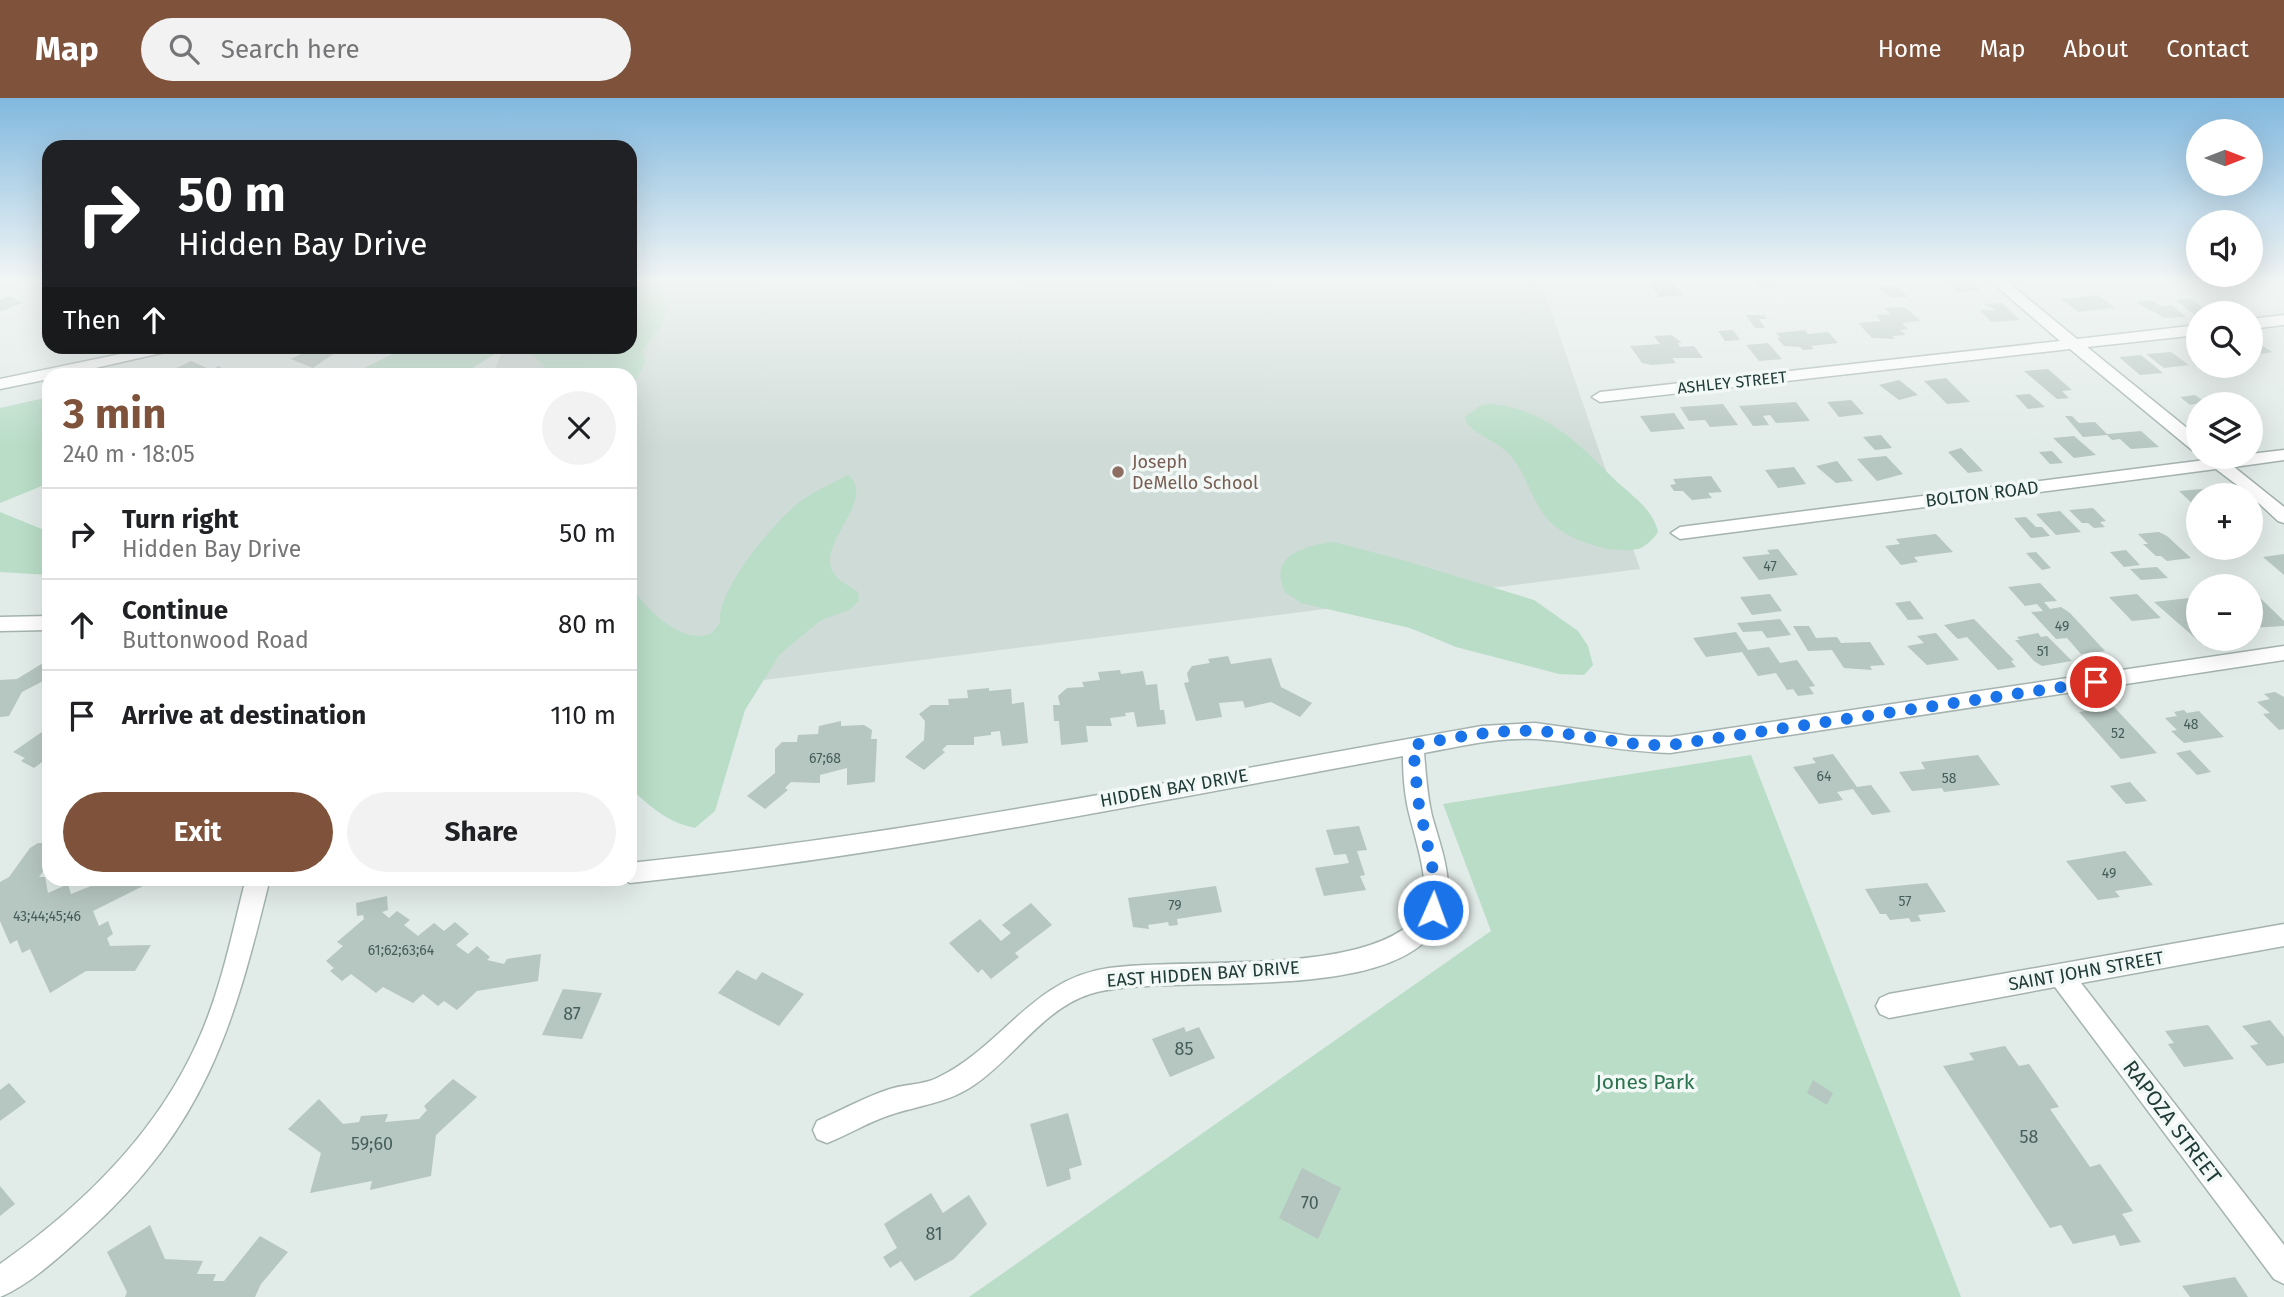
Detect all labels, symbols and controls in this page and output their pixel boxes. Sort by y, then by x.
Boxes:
search box [141,18,631,81]
text: Map [35,29,99,69]
icon: search [165,30,203,68]
text: Search here [221,34,360,65]
text: Home [1878,35,1942,63]
text: Map [1980,35,2026,63]
text: About [2064,35,2128,63]
text: Contact [2166,35,2249,63]
north arrow [2186,119,2263,196]
map controls [2186,119,2263,651]
text: 50 m [178,165,286,224]
icon: right [63,168,154,259]
button: sound [2186,210,2263,287]
text: Hidden Bay Drive [178,225,427,263]
icon: ahead [135,301,173,339]
button: search [2186,301,2263,378]
text: Then [63,305,121,336]
street label: ASHLEY STREET [1676,367,1788,398]
text: 3 min [63,389,166,439]
button: close [542,391,616,465]
button: layers [2186,392,2263,469]
text: 240 m · 18:05 [63,440,195,468]
place label: Joseph DeMello School [1132,451,1258,494]
marker: Joseph DeMello School [1110,464,1126,480]
street label: BOLTON ROAD [1924,476,2040,512]
button: + [2186,483,2263,560]
text: Turn right [122,504,239,535]
icon: right [63,515,101,553]
text: 50 m [559,518,616,549]
text: Hidden Bay Drive [122,535,301,563]
house number: 47 [1763,558,1777,575]
button: − [2186,574,2263,651]
text: Continue [122,595,228,626]
icon: ahead [63,606,101,644]
text: 80 m [558,609,616,640]
house number: 49 [2055,618,2069,635]
text: Buttonwood Road [122,626,309,654]
house number: 51 [2037,643,2049,660]
pin [2066,652,2126,712]
icon: arrive [2077,663,2115,701]
icon: arrive [63,697,101,735]
text: Arrive at destination [122,700,366,731]
text: 110 m [550,700,616,731]
house number: 48 [2183,716,2199,733]
house number: 52 [2111,725,2125,742]
house number: 67;68 [809,750,841,767]
street label: HIDDEN BAY DRIVE [1098,764,1250,812]
house number: 64 [1817,768,1832,785]
house number: 58 [1942,770,1957,787]
button: Exit [63,792,333,872]
button: Share [347,792,616,872]
house number: 49 [2102,865,2116,882]
position arrow [1396,873,1470,947]
house number: 57 [1899,893,1911,910]
house number: 79 [1168,897,1182,914]
house number: 43;44;45;46 [13,908,81,925]
house number: 61;62;63;64 [368,942,435,959]
street label: SAINT JOHN STREET [2007,946,2166,995]
street label: EAST HIDDEN BAY DRIVE [1106,956,1300,992]
house number: 87 [563,1003,581,1025]
house number: 85 [1175,1038,1193,1060]
street label: RAPOZA STREET [2117,1055,2227,1189]
park label: Jones Park [1595,1069,1695,1095]
house number: 58 [2020,1126,2039,1148]
house number: 59;60 [351,1133,393,1155]
house number: 70 [1301,1192,1319,1214]
house number: 81 [925,1223,943,1245]

